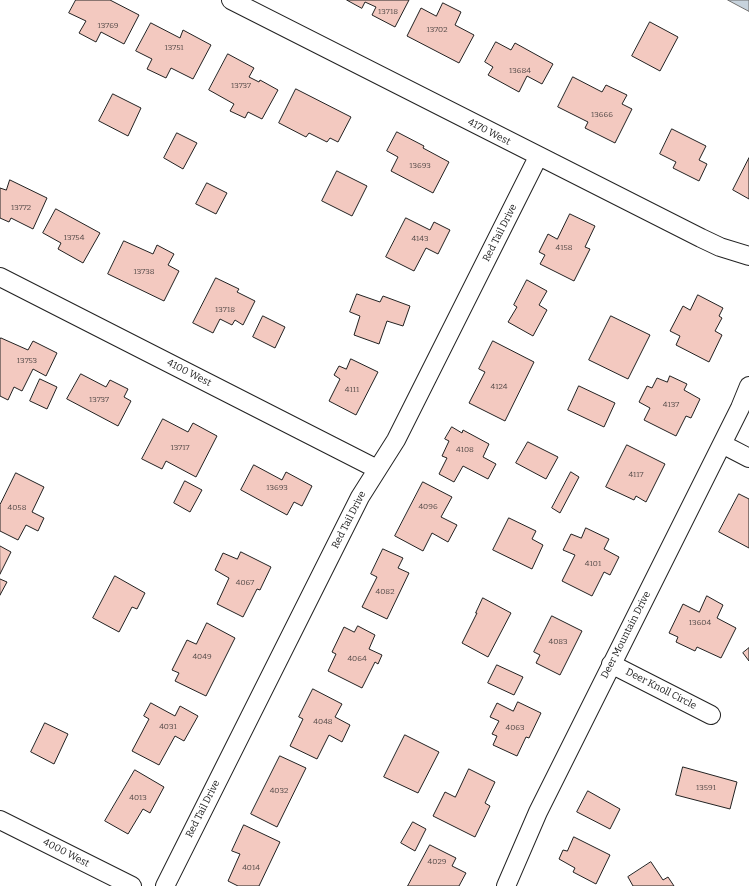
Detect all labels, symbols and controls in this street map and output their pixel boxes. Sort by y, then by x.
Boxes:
house number: 13718 [378,7,398,17]
house number: 13769 [97,21,119,31]
house number: 13702 [426,25,448,35]
house number: 13751 [164,43,184,53]
house number: 13684 [509,66,531,76]
house number: 13737 [231,81,251,91]
house number: 13666 [591,110,613,120]
street label: 4170 West [466,116,512,148]
house number: 13693 [409,161,431,171]
street label: Red Tail Drive [480,202,520,264]
house number: 13772 [11,203,31,213]
house number: 13754 [64,233,84,243]
house number: 4143 [411,234,429,244]
house number: 4158 [556,243,572,253]
house number: 13738 [133,267,155,277]
house number: 13718 [215,305,235,315]
house number: 13753 [17,356,37,366]
street label: 4100 West [165,357,213,389]
house number: 4124 [491,382,507,392]
house number: 4111 [345,385,359,395]
house number: 13737 [89,395,109,405]
house number: 4137 [663,400,679,410]
house number: 13717 [170,443,190,453]
house number: 4108 [456,445,474,455]
house number: 4117 [628,470,644,480]
house number: 13693 [266,483,288,493]
street label: Red Tail Drive [329,489,369,551]
house number: 4096 [418,502,438,512]
house number: 4058 [8,503,26,513]
house number: 4101 [585,559,601,569]
house number: 4067 [236,578,254,588]
house number: 4082 [376,587,394,597]
street label: Deer Mountain Drive [599,589,653,681]
house number: 13604 [689,618,711,628]
house number: 4083 [548,637,568,647]
house number: 4049 [192,652,212,662]
house number: 4064 [347,654,367,664]
street label: Deer Knoll Circle [624,666,698,712]
house number: 4048 [313,717,333,727]
house number: 4031 [159,722,177,732]
house number: 4063 [506,723,524,733]
street label: Red Tail Drive [183,778,223,840]
house number: 13591 [696,783,716,793]
house number: 4032 [270,786,288,796]
house number: 4013 [129,793,147,803]
street label: 4000 West [41,836,91,870]
house number: 4029 [428,857,446,867]
house number: 4014 [242,863,260,873]

